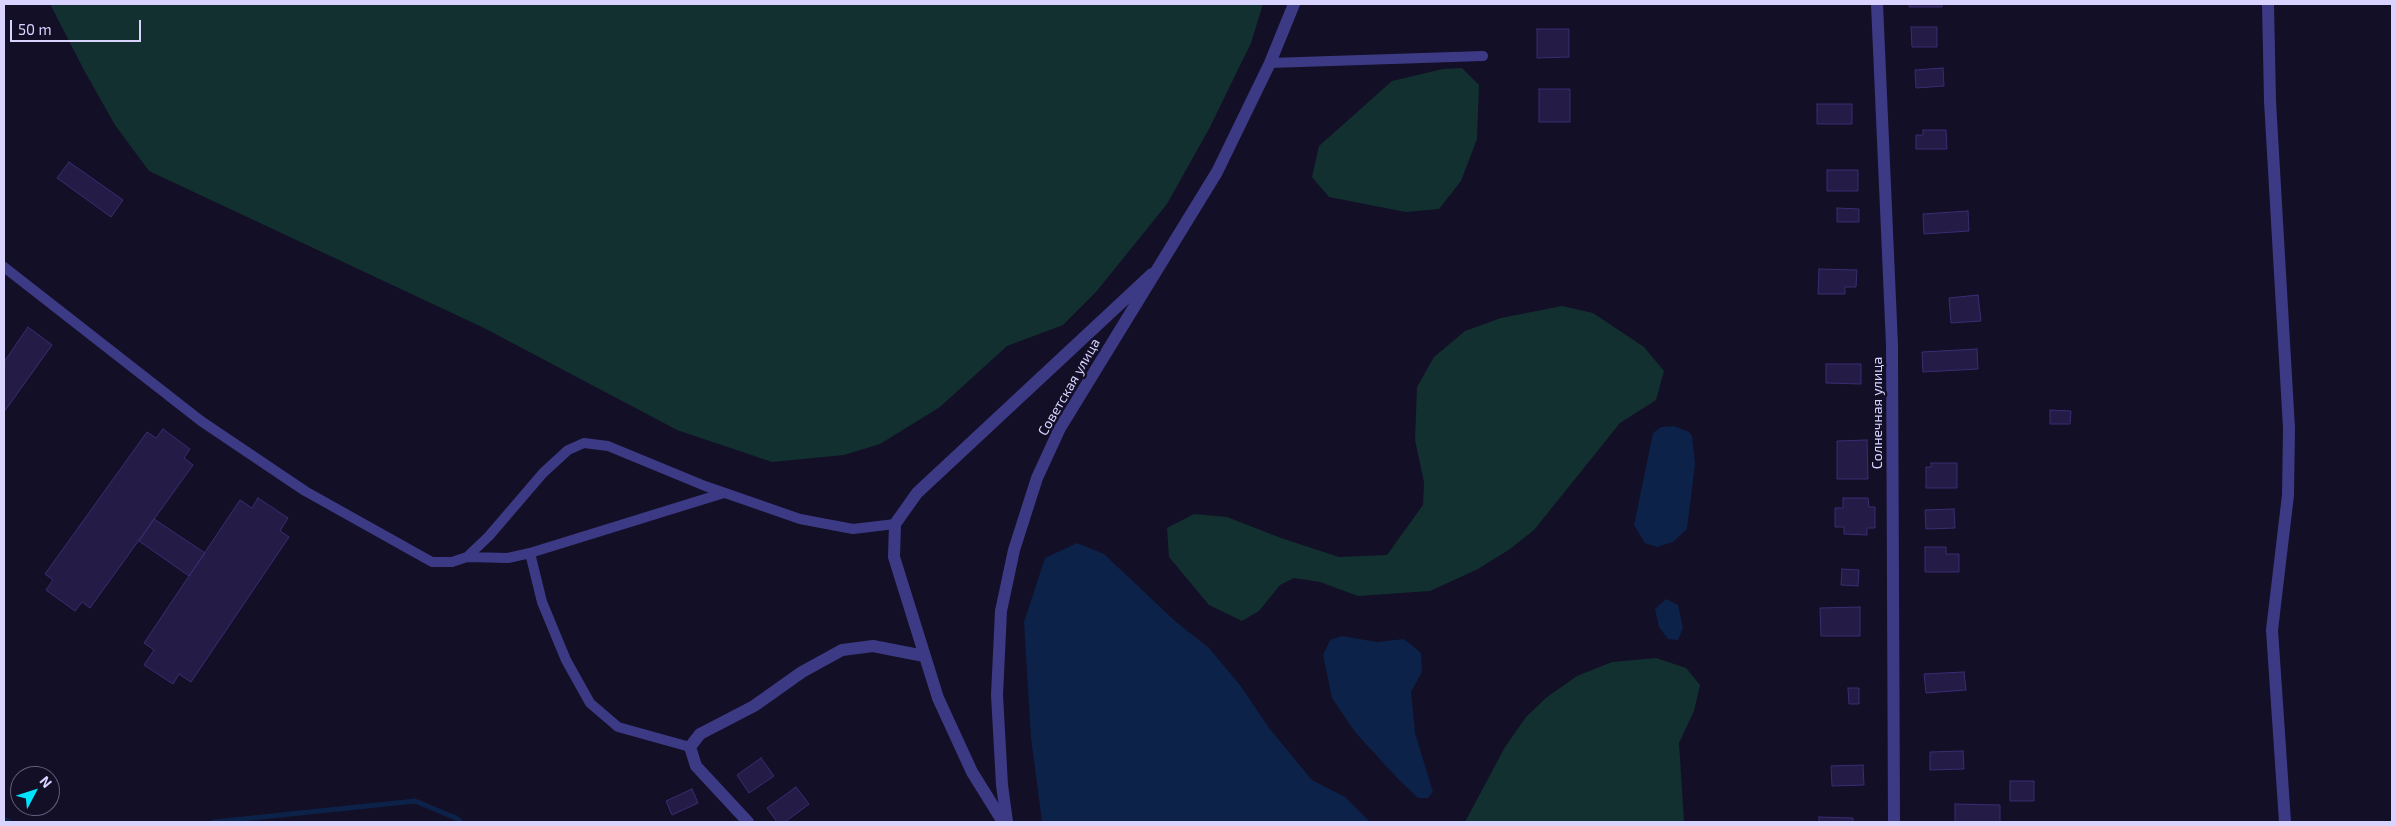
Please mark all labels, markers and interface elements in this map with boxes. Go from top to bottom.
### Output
scale bar [12,10,144,42]
text: 50 m [18,20,52,38]
street label: Советская улица [1034,335,1104,439]
street label: Солнечная улица [1869,357,1885,469]
north arrow [10,766,60,816]
text: N [36,772,56,791]

